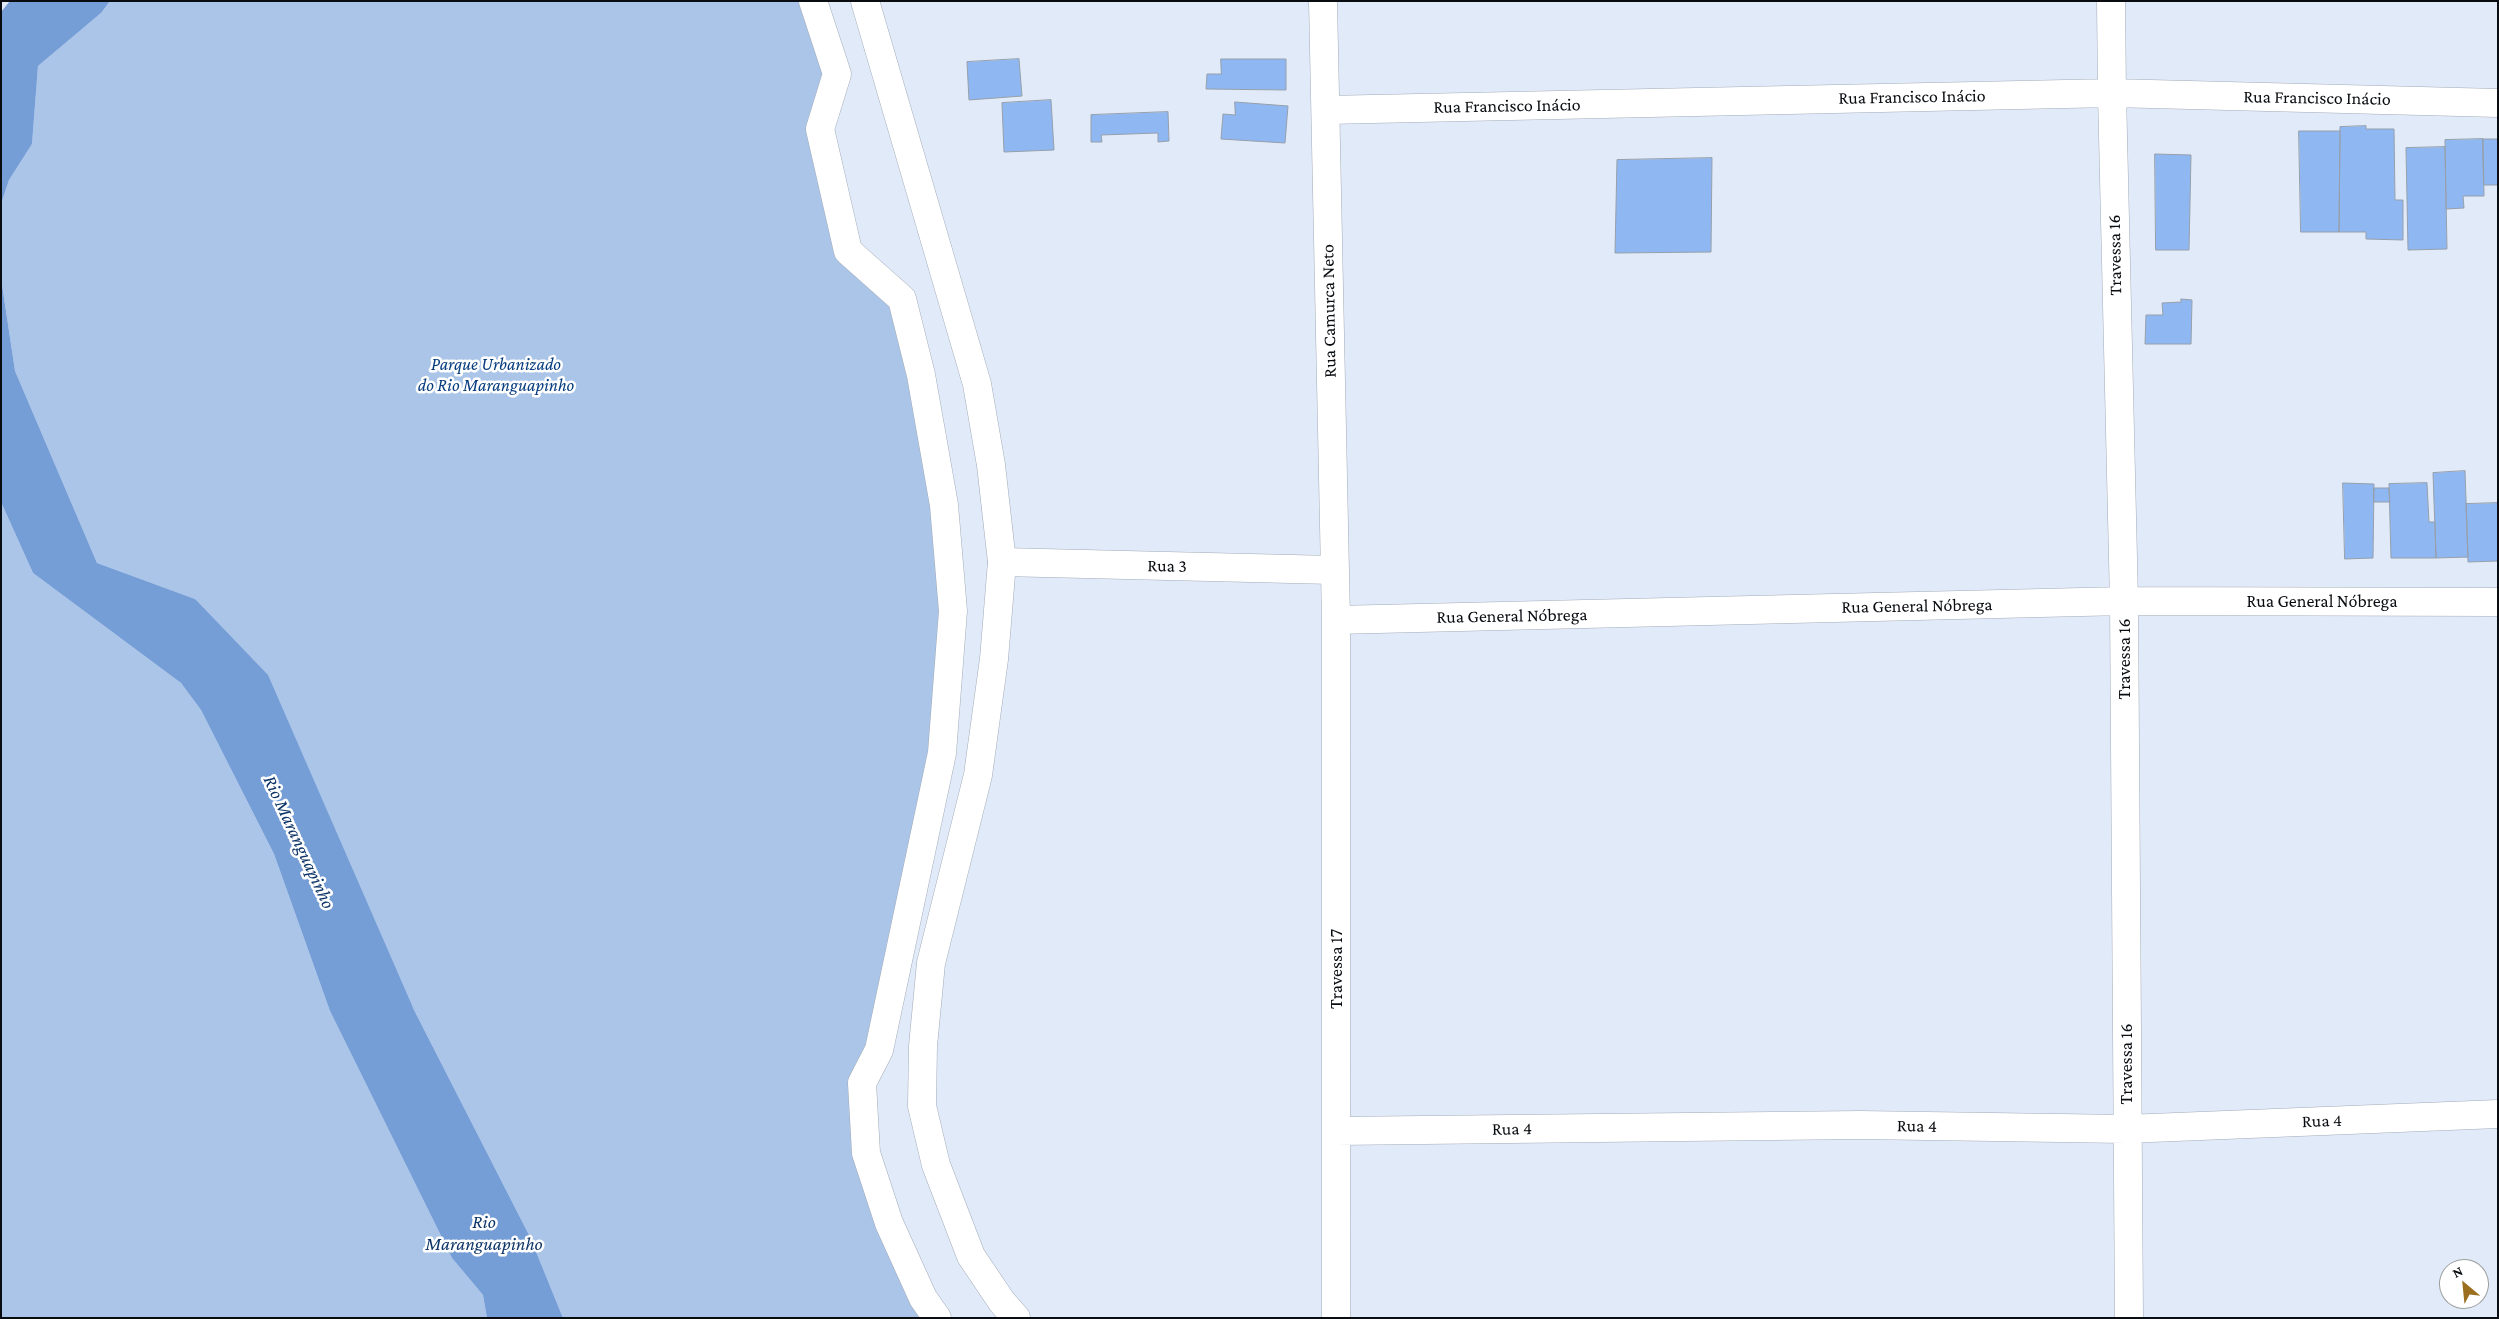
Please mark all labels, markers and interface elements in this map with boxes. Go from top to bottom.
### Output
street label: Rua Francisco Inácio [1838,85,1986,109]
street label: Rua Francisco Inácio [2243,86,2391,110]
street label: Rua Francisco Inácio [1433,94,1581,118]
street label: Travessa 16 [2103,214,2127,296]
street label: Rua Camurca Neto [1317,244,1341,378]
park label: Parque Urbanizado do Rio Maranguapinho [418,353,574,396]
street label: Rua 3 [1147,555,1187,577]
street label: Rua General Nóbrega [2246,590,2398,612]
street label: Rua General Nóbrega [1841,594,1993,618]
street label: Rua General Nóbrega [1436,604,1588,628]
street label: Travessa 16 [2113,618,2135,700]
water label: Rio Maranguapinho [258,772,340,912]
street label: Travessa 17 [1325,929,1347,1009]
street label: Travessa 16 [2115,1023,2137,1105]
street label: Rua 4 [2302,1110,2342,1132]
street label: Rua 4 [1897,1115,1937,1137]
street label: Rua 4 [1492,1118,1532,1140]
water label: Rio Maranguapinho [425,1211,543,1255]
north arrow [2439,1259,2489,1309]
text: N [2449,1262,2465,1281]

